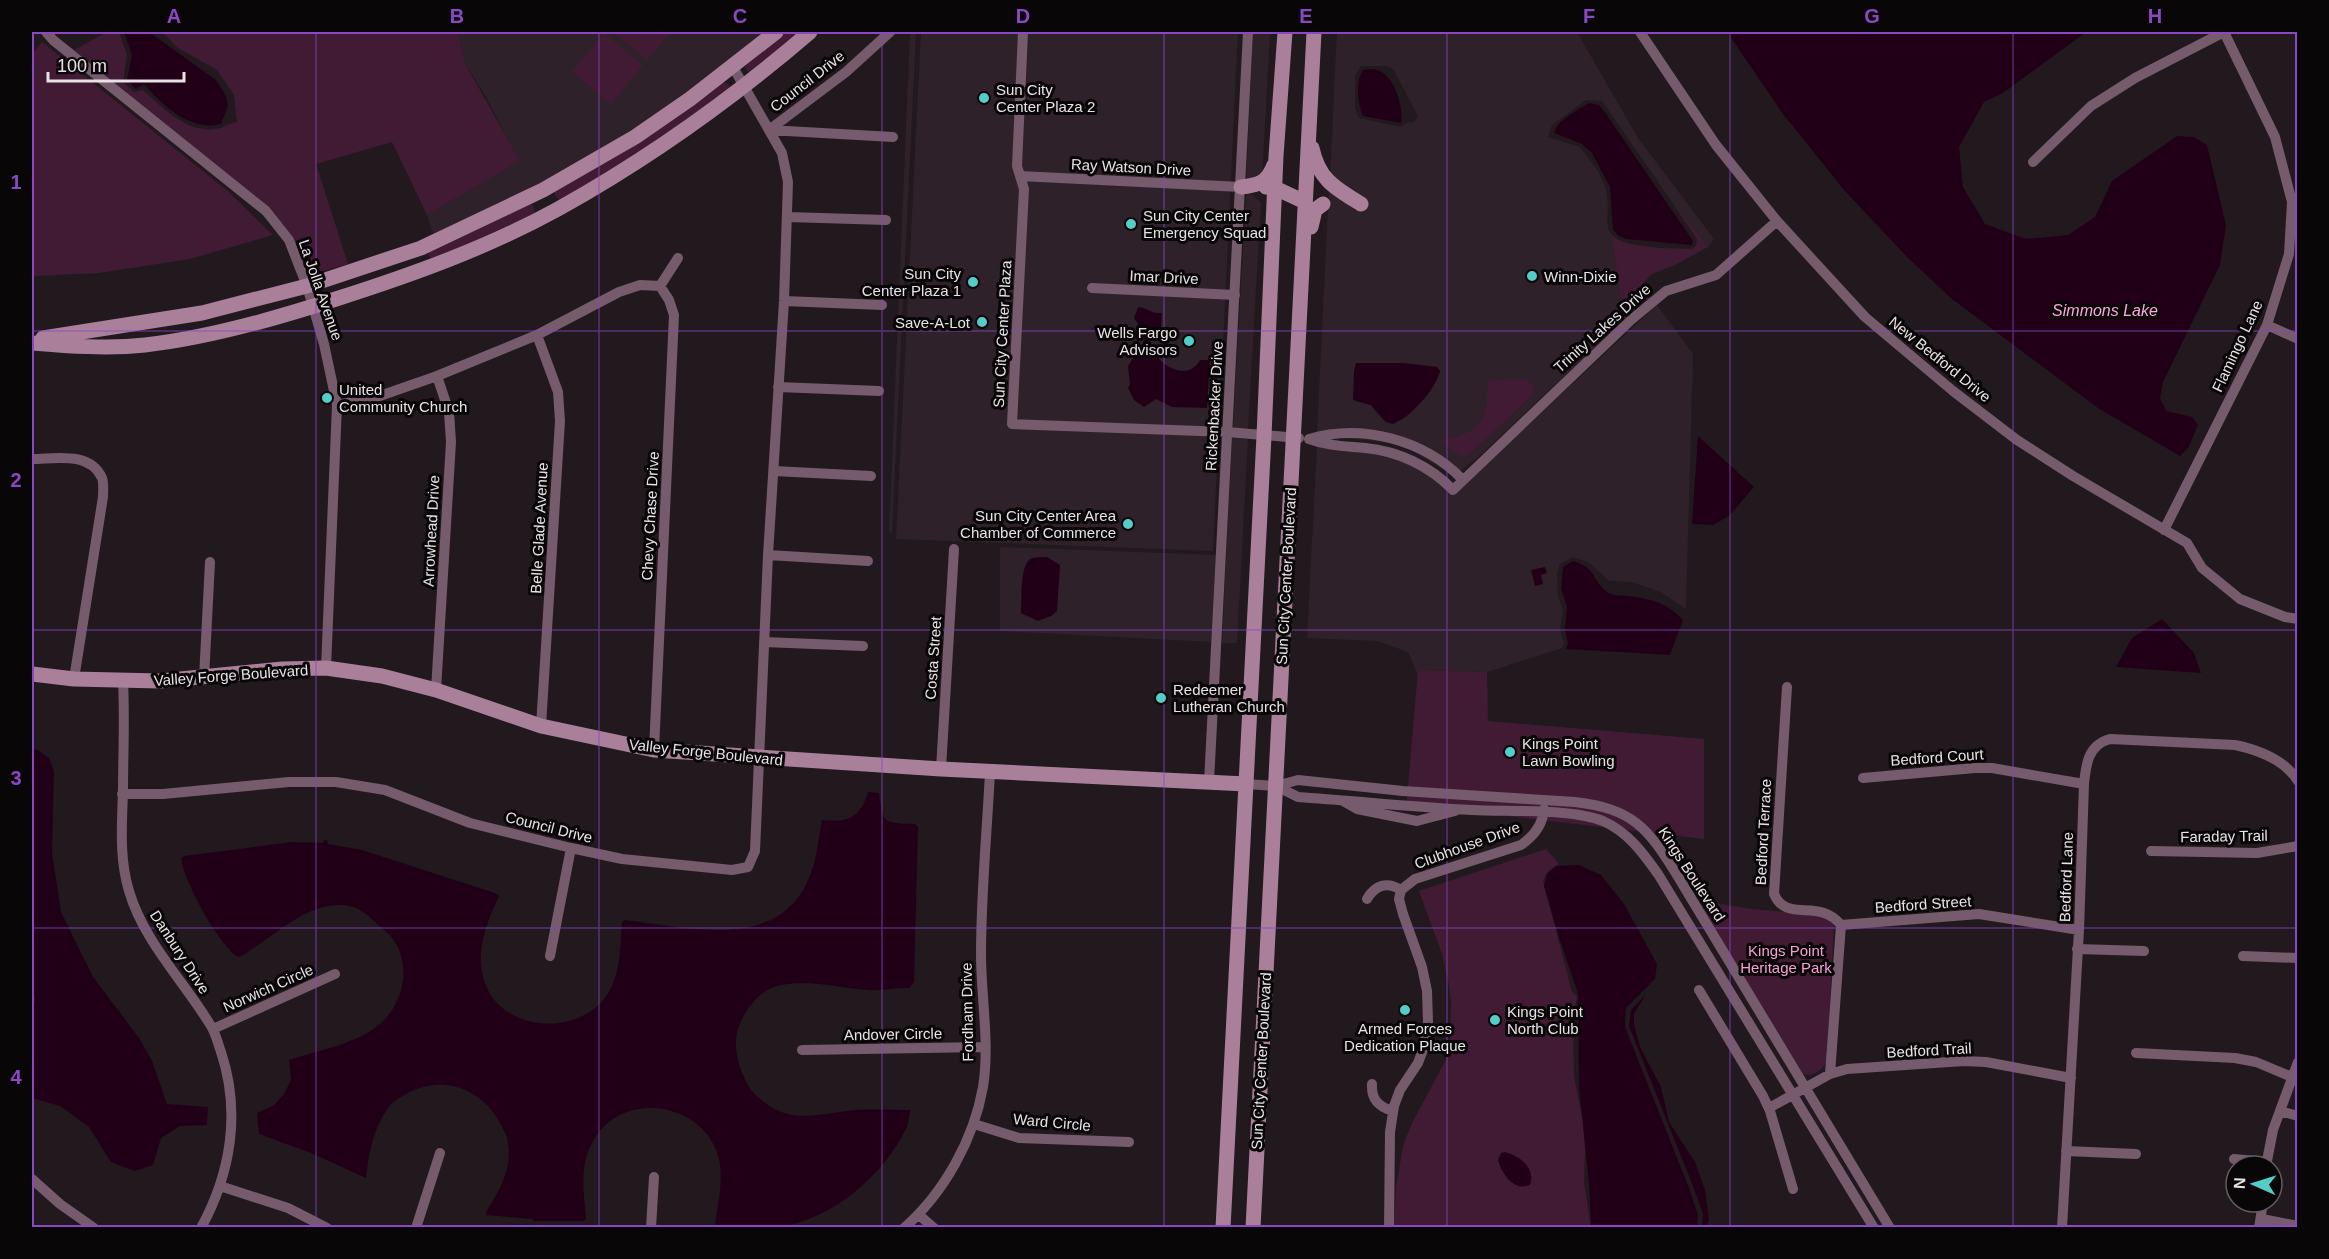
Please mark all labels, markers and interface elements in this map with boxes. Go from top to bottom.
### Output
text: A [167,5,181,27]
text: B [450,5,464,27]
text: C [733,5,747,27]
text: D [1016,5,1030,27]
text: E [1299,5,1313,27]
text: F [1583,5,1595,27]
text: G [1864,5,1880,27]
text: H [2148,5,2162,27]
scale bar [48,45,184,83]
street label: Council Drive [767,47,847,115]
text: 100 m [57,56,107,76]
place label: Sun City Center Plaza 2 [996,81,1095,115]
marker: Sun City Center Plaza 2 [977,91,991,105]
street label: Ray Watson Drive [1070,155,1192,179]
text: 1 [10,171,22,193]
place label: Sun City Center Emergency Squad [1143,207,1266,241]
marker: Sun City Center Emergency Squad [1124,217,1138,231]
street label: La Jolla Avenue [296,237,346,343]
street label: Sun City Center Plaza [990,259,1014,408]
place label: Sun City Center Plaza 1 [862,265,961,299]
street label: Imar Drive [1129,267,1199,287]
place label: Winn-Dixie [1544,268,1617,285]
marker: Winn-Dixie [1525,269,1539,283]
marker: Sun City Center Plaza 1 [966,275,980,289]
street label: Trinity Lakes Drive [1550,280,1654,376]
street label: Flamingo Lane [2208,297,2266,395]
water label: Simmons Lake [2052,302,2158,319]
street label: New Bedford Drive [1886,313,1994,405]
place label: Save-A-Lot [895,314,971,331]
marker: Save-A-Lot [975,315,989,329]
place label: Wells Fargo Advisors [1097,324,1177,358]
marker: Wells Fargo Advisors [1182,334,1196,348]
street label: Rickenbacker Drive [1202,341,1226,471]
place label: United Community Church [339,381,467,415]
marker: United Community Church [320,391,334,405]
street label: Chevy Chase Drive [638,451,662,581]
street label: Belle Glade Avenue [527,462,551,594]
text: 2 [10,469,22,491]
street label: Arrowhead Drive [420,475,442,587]
street label: Sun City Center Boulevard [1273,487,1299,665]
place label: Sun City Center Area Chamber of Commerce [960,507,1117,541]
marker: Sun City Center Area Chamber of Commerce [1121,517,1135,531]
street label: Costa Street [922,615,944,700]
street label: Valley Forge Boulevard [153,661,309,689]
place label: Redeemer Lutheran Church [1173,681,1285,715]
marker: Redeemer Lutheran Church [1154,691,1168,705]
street label: Valley Forge Boulevard [628,735,784,769]
place label: Kings Point Lawn Bowling [1522,735,1615,769]
marker: Kings Point Lawn Bowling [1503,745,1517,759]
street label: Bedford Court [1890,745,1985,769]
text: 3 [10,767,22,789]
street label: Bedford Terrace [1752,778,1774,886]
street label: Council Drive [504,808,594,846]
street label: Clubhouse Drive [1412,818,1522,872]
street label: Kings Boulevard [1655,824,1729,924]
street label: Faraday Trail [2180,827,2268,845]
street label: Bedford Lane [2056,832,2076,922]
street label: Bedford Street [1874,892,1973,916]
street label: Danbury Drive [147,907,213,997]
park label: Kings Point Heritage Park [1740,942,1832,976]
street label: Norwich Circle [220,961,316,1015]
street label: Fordham Drive [958,962,976,1062]
street label: Sun City Center Boulevard [1248,972,1274,1150]
marker: Armed Forces Dedication Plaque [1398,1003,1412,1017]
place label: Kings Point North Club [1507,1003,1584,1037]
marker: Kings Point North Club [1488,1013,1502,1027]
place label: Armed Forces Dedication Plaque [1344,1020,1466,1054]
street label: Andover Circle [844,1025,942,1043]
street label: Bedford Trail [1886,1039,1972,1061]
text: 4 [10,1066,22,1088]
street label: Ward Circle [1013,1110,1091,1134]
north arrow [2224,1154,2284,1214]
text: N [2231,1177,2248,1189]

